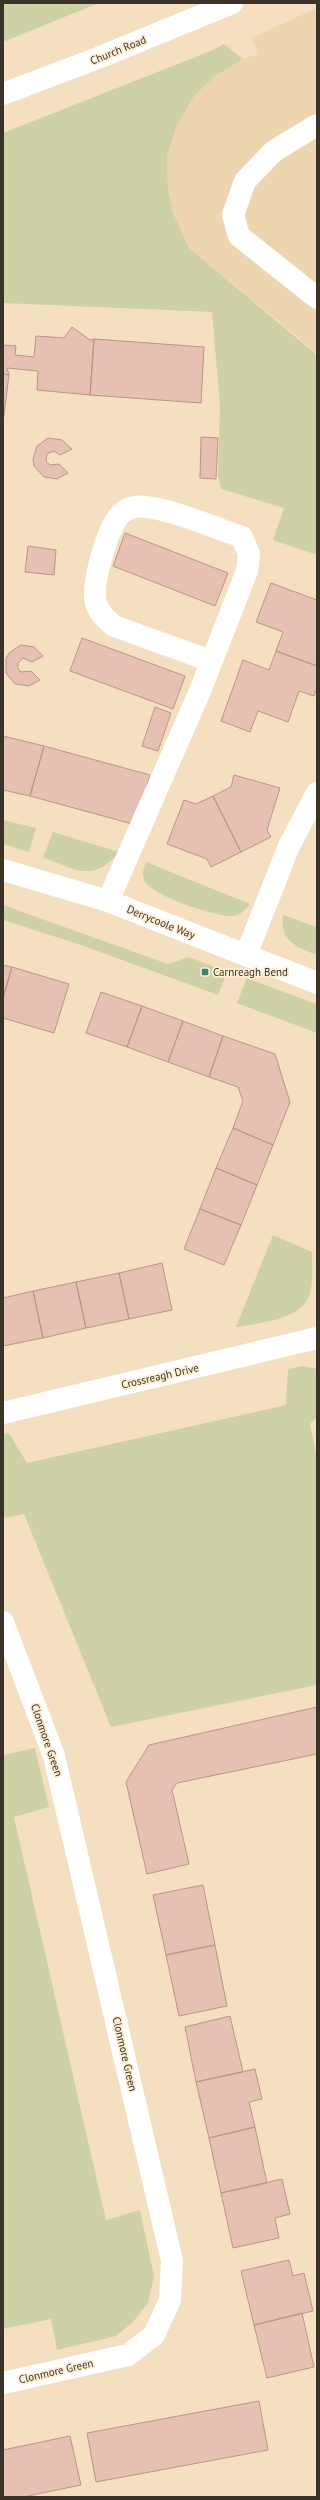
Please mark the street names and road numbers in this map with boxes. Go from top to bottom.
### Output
street label: Church Road [88,32,148,68]
street label: Derrycoole Way [125,902,198,942]
street label: Crossreagh Drive [120,1360,201,1392]
street label: Clonmore Green [28,1702,66,1778]
street label: Clonmore Green [110,2015,140,2093]
street label: Clonmore Green [17,2356,95,2386]

